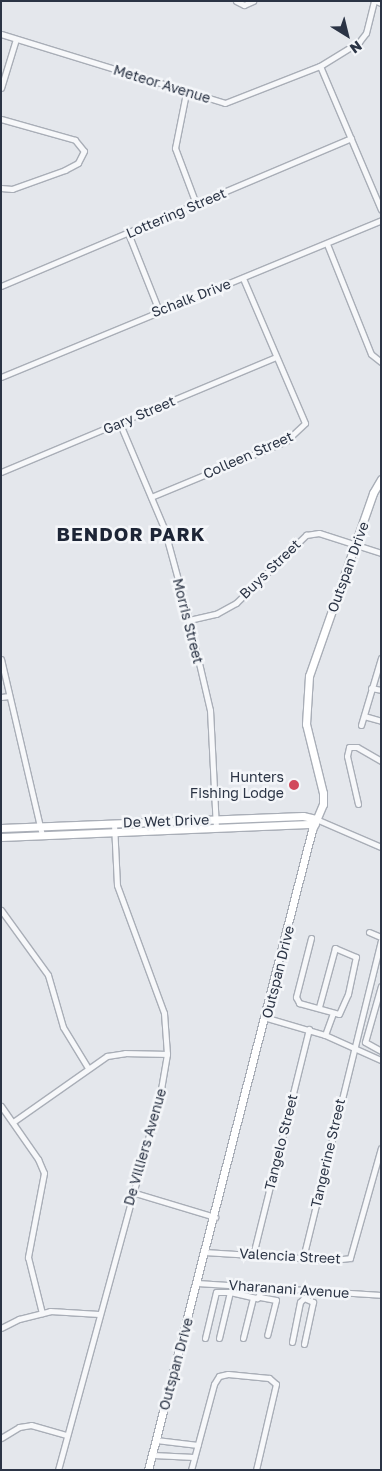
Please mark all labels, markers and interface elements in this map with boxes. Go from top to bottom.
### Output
north arrow [322,10,372,60]
text: N [347,38,365,58]
street label: Meteor Avenue [111,61,213,107]
street label: Lottering Street [124,184,228,242]
street label: Schalk Drive [149,275,233,321]
street label: Gary Street [101,392,177,438]
street label: Colleen Street [200,428,296,482]
street label: Outspan Drive [324,519,372,615]
district label: BENDOR PARK [55,523,207,545]
street label: Buys Street [236,536,304,602]
street label: Morris Street [169,577,207,665]
place label: Hunters Fishing Lodge [190,769,284,802]
marker: Hunters Fishing Lodge [288,779,300,791]
street label: De Wet Drive [123,811,209,831]
street label: Outspan Drive [258,924,298,1020]
street label: De Villiers Avenue [120,1086,170,1208]
street label: Tangelo Street [261,1092,301,1192]
street label: Tangerine Street [307,1097,349,1209]
street label: Valencia Street [239,1245,341,1267]
street label: Vharanani Avenue [228,1276,350,1302]
street label: Outspan Drive [156,1316,196,1412]

